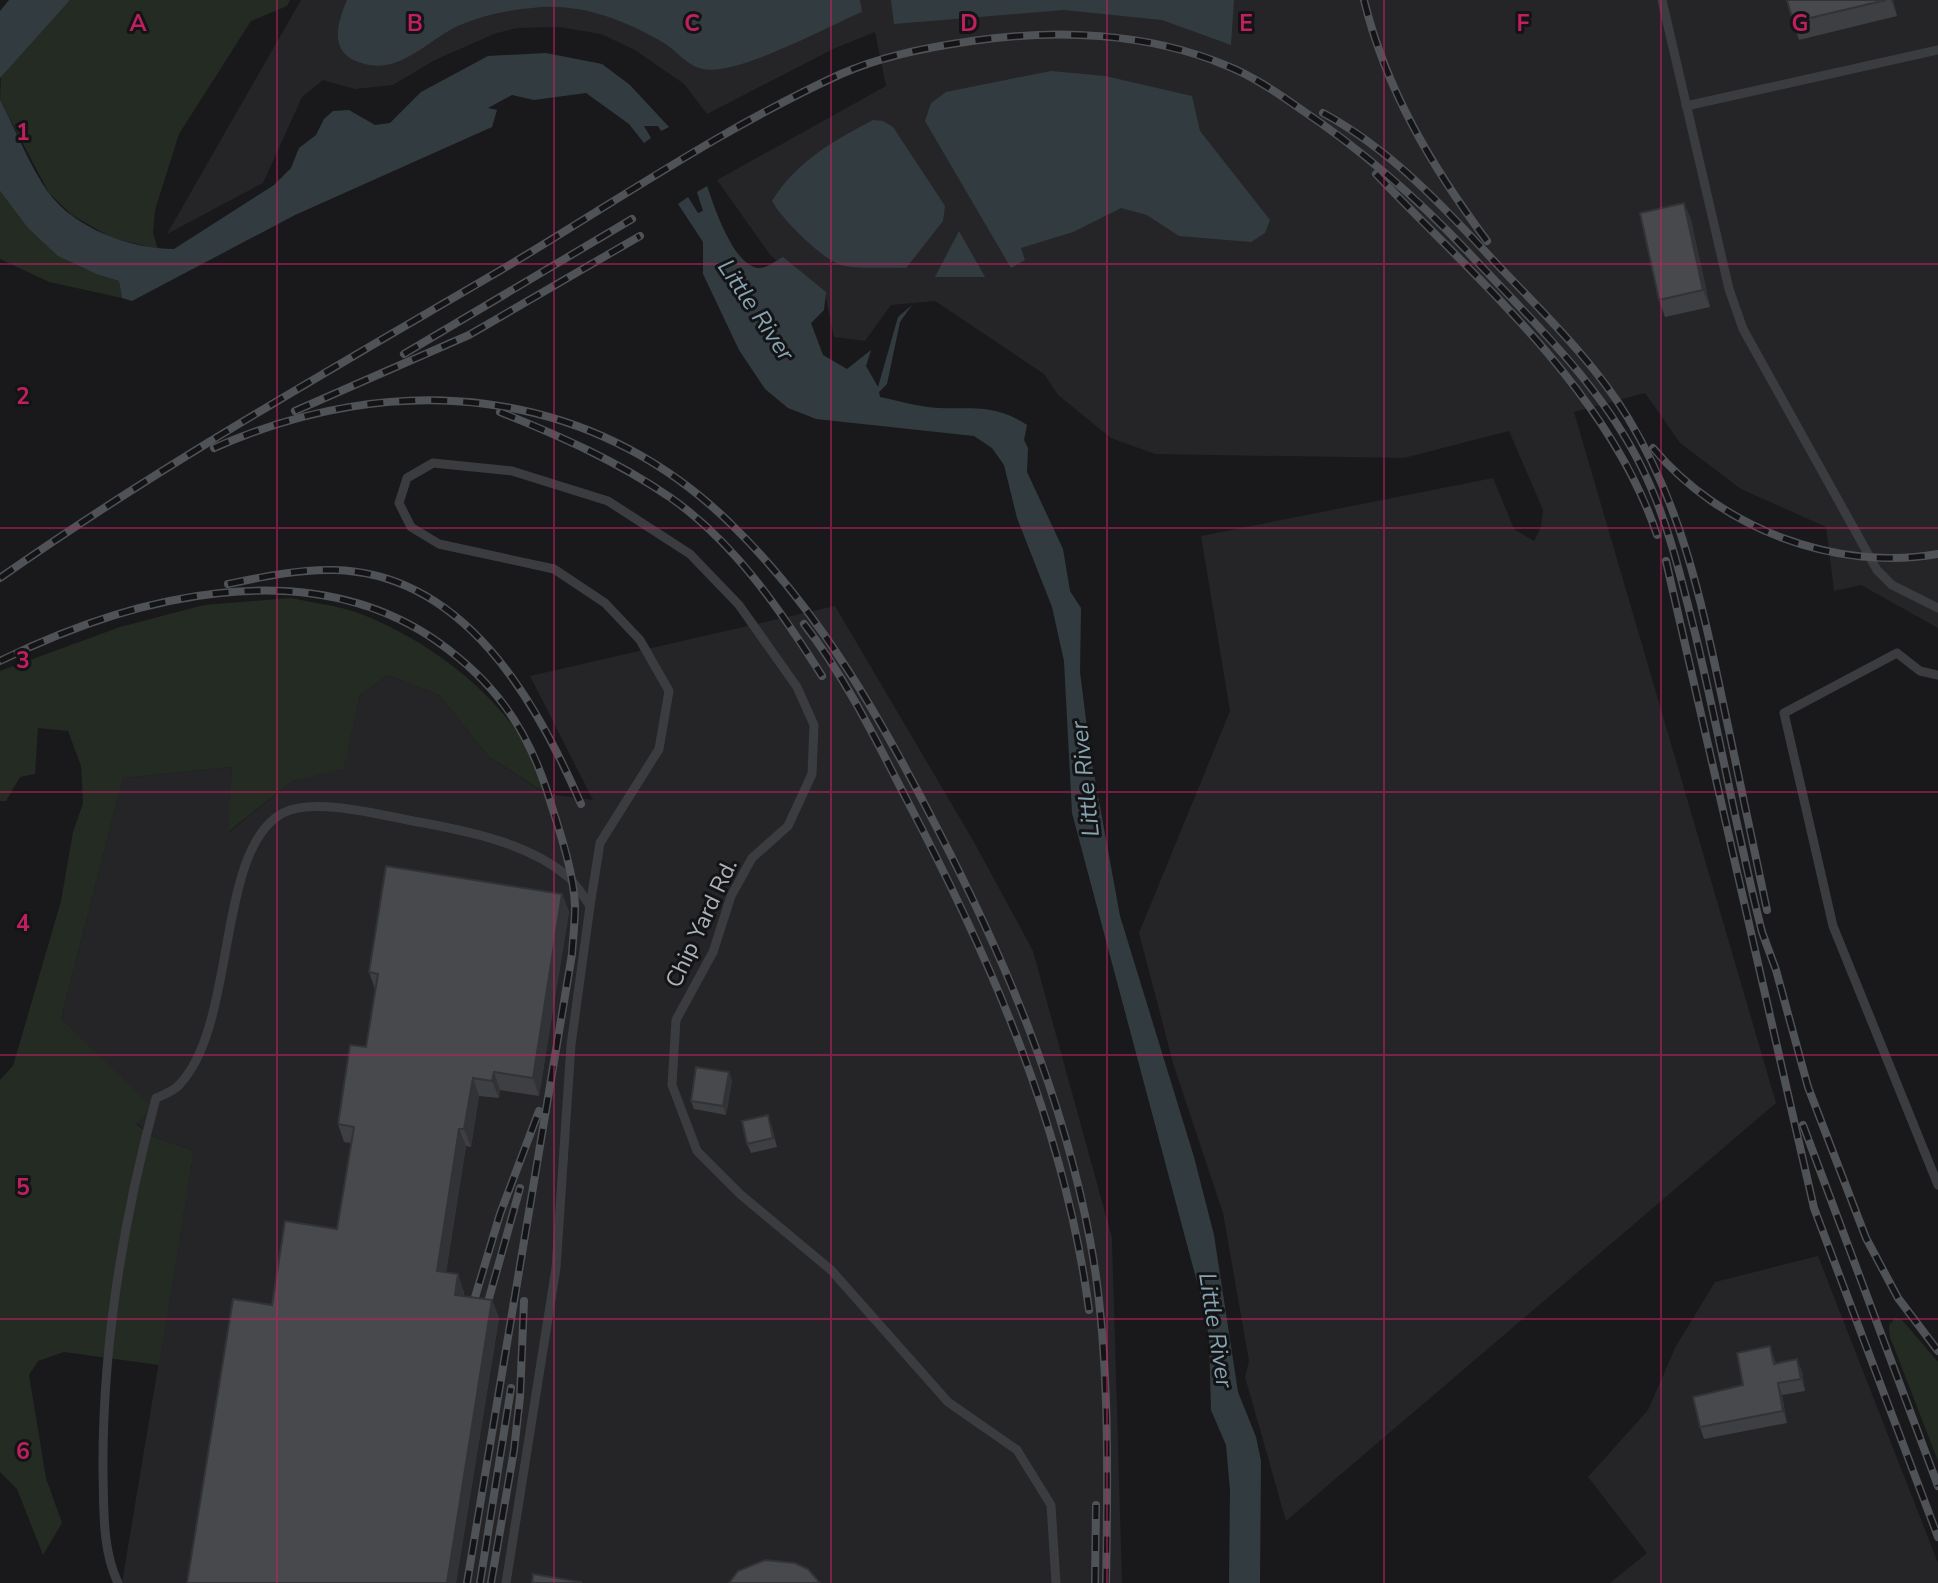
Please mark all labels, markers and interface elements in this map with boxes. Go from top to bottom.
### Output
text: A [129,8,147,39]
text: B [407,8,423,39]
text: C [684,8,700,39]
text: D [960,8,978,39]
text: E [1239,8,1253,39]
text: F [1517,8,1530,39]
text: G [1792,8,1808,39]
text: 1 [16,117,30,148]
water label: Little River [710,253,803,368]
text: 2 [16,381,30,412]
text: 3 [16,645,30,676]
water label: Little River [1063,718,1107,838]
street label: Chip Yard Rd. [658,854,745,993]
text: 4 [16,908,30,939]
text: 5 [16,1172,30,1203]
water label: Little River [1191,1270,1241,1391]
text: 6 [16,1436,30,1467]

